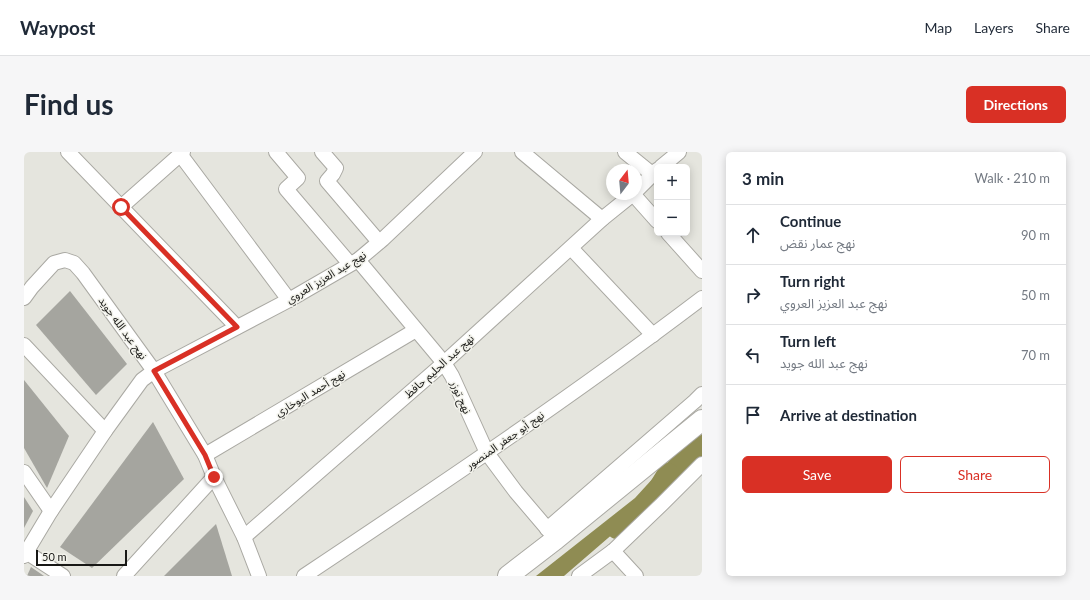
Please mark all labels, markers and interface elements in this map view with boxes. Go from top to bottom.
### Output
text: Waypost [20,16,95,39]
text: Map [924,19,952,36]
text: Layers [974,19,1014,36]
text: Share [1036,19,1070,36]
button: Directions [966,86,1066,123]
text: Find us [24,87,114,121]
north arrow [606,164,642,200]
map controls [654,164,690,236]
button: + [654,164,690,200]
text: 3 min [742,168,784,189]
text: Walk · 210 m [974,170,1050,186]
route start [112,198,130,216]
button: − [654,200,690,236]
text: Continue [780,212,841,230]
icon: ahead [742,224,764,246]
text: 90 m [1021,227,1050,243]
text: نهج عمار نقض [780,235,855,251]
street label: نهج عبد العزيز العروي [283,248,370,309]
text: Turn right [780,272,845,290]
icon: right [742,284,764,306]
text: 50 m [1021,287,1050,303]
street label: نهج عبد الله جويد [95,294,150,363]
text: نهج عبد العزيز العروي [780,295,888,311]
street label: نهج عبد الحليم حافظ [401,331,478,402]
text: Turn left [780,332,836,350]
icon: left [742,344,764,366]
text: 70 m [1021,347,1050,363]
text: نهج عبد الله جويد [780,355,868,371]
street label: نهج أحمد البوخاري [272,367,349,422]
street label: نهج توزر [446,377,475,416]
icon: arrive [742,404,764,426]
text: Arrive at destination [780,406,917,424]
street label: نهج أبو جعفر المنصور [462,408,547,474]
button: Save [742,456,892,493]
button: Share [900,456,1050,493]
route end [205,468,223,486]
scale bar [36,548,127,567]
text: 50 m [42,550,67,563]

